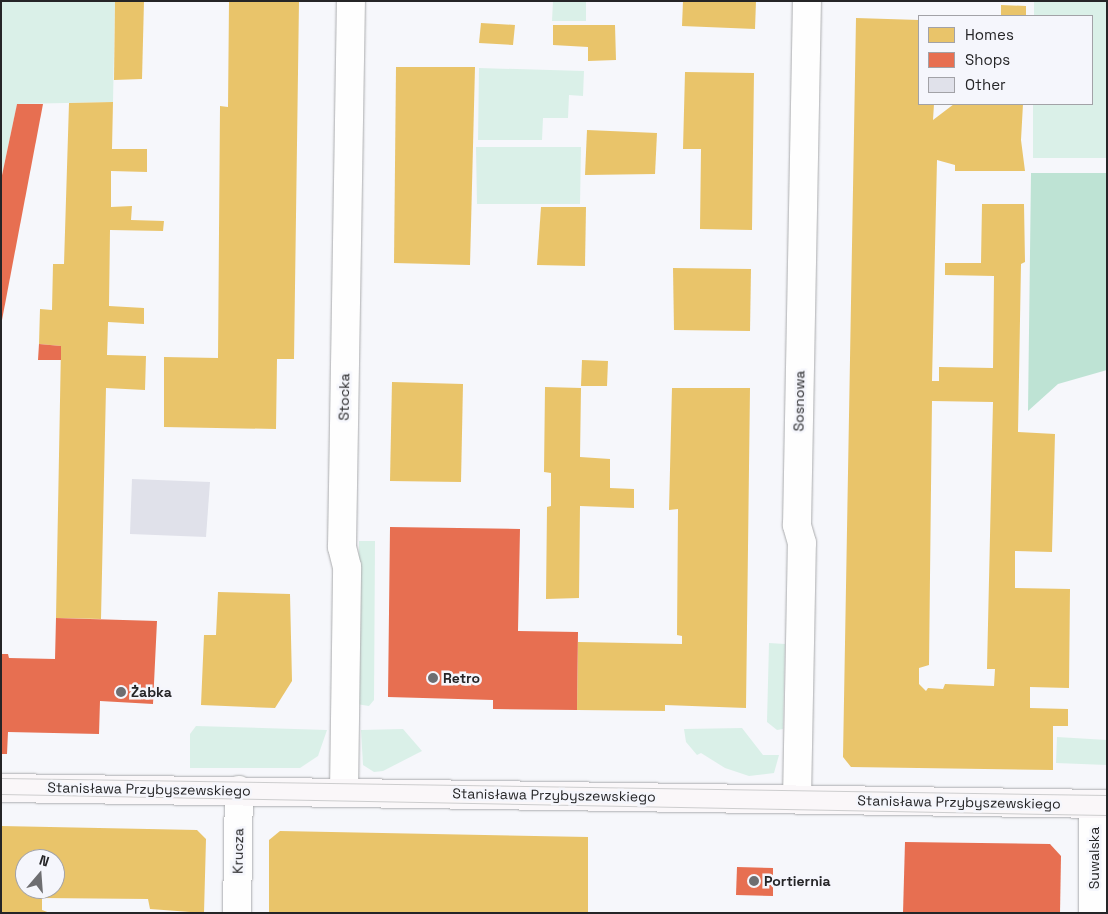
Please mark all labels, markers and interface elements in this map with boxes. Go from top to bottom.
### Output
legend [918,15,1093,105]
text: Homes [965,25,1014,44]
text: Shops [965,50,1010,69]
text: Other [965,75,1006,94]
street label: Sosnowa [790,370,808,432]
street label: Stocka [335,373,353,421]
place label: Retro [443,670,480,686]
marker: Retro [427,672,439,684]
place label: Żabka [131,684,172,700]
marker: Żabka [115,686,127,698]
street label: Stanisława Przybyszewskiego [47,779,251,799]
street label: Stanisława Przybyszewskiego [452,785,656,805]
street label: Stanisława Przybyszewskiego [857,792,1061,812]
street label: Suwalska [1086,827,1102,889]
street label: Krucza [229,828,247,874]
north arrow [15,849,65,899]
text: N [37,851,52,871]
place label: Portiernia [764,873,831,889]
marker: Portiernia [748,875,760,887]

